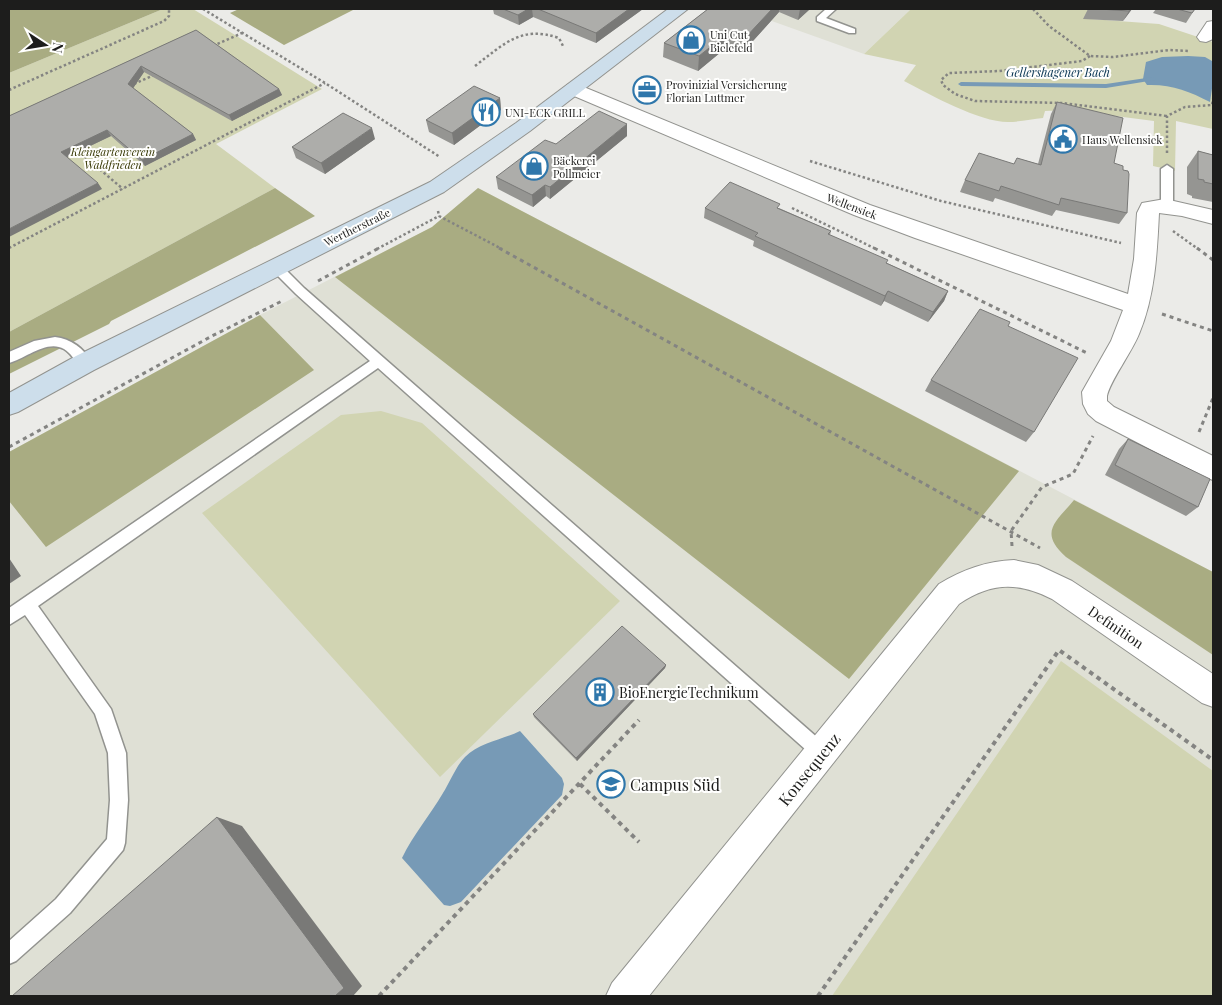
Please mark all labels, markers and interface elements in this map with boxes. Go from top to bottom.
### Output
north arrow [20,20,70,70]
shop icon: Uni Cut Bielefeld [676,25,706,55]
place label: Uni Cut Bielefeld [710,27,753,55]
text: N [48,41,69,55]
water label: Gellershagener Bach [1006,64,1110,80]
office icon: Provinizial Versicherung Florian Luttmer [632,75,662,105]
place label: Provinizial Versicherung Florian Luttmer [666,77,787,105]
restaurant icon: UNI-ECK GRILL [471,97,501,127]
place label: UNI-ECK GRILL [505,105,586,120]
public building icon: Haus Wellensiek [1048,124,1078,154]
place label: Haus Wellensiek [1082,132,1162,147]
park label: Kleingartenverein Waldfrieden [70,144,155,172]
shop icon: Bäckerei Pollmeier [519,151,549,181]
place label: Bäckerei Pollmeier [553,153,601,181]
street label: Wellensiek [824,189,879,222]
street label: Wertherstraße [321,204,393,250]
street label: Definition [1084,601,1148,653]
building icon: BioEnergieTechnikum [585,677,615,707]
place label: BioEnergieTechnikum [619,683,759,702]
street label: Konsequenz [773,728,845,810]
school or university icon: Campus Süd [596,769,626,799]
place label: Campus Süd [630,774,720,795]

